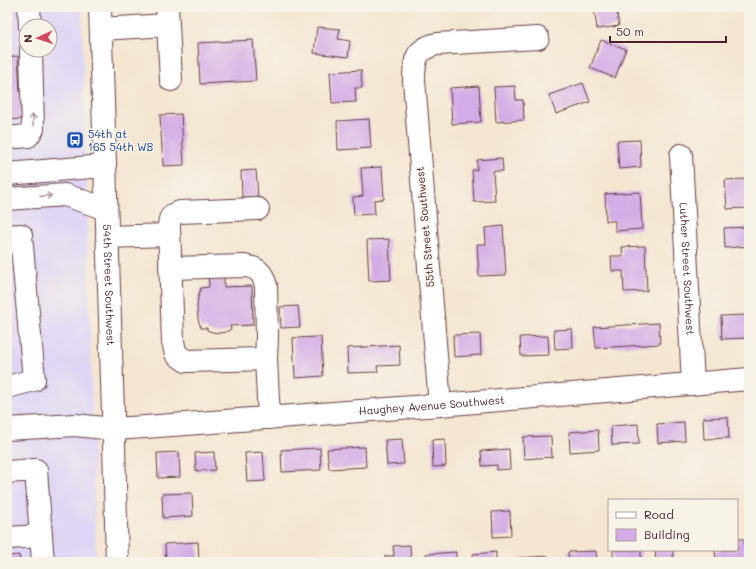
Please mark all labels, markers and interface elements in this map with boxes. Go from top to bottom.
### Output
north arrow [18,18,58,58]
scale bar [610,18,726,44]
text: 50 m [616,23,644,39]
text: N [20,34,35,43]
one-way arrow [29,114,37,127]
place label: 54th at 165 54th WB [88,126,154,154]
bus stop icon: 54th at 165 54th WB [65,130,85,150]
street label: 55th Street Southwest [412,166,437,288]
one-way arrow [39,192,52,199]
street label: Luther Street Southwest [677,202,698,336]
street label: 54th Street Southwest [100,224,119,346]
street label: Haughey Avenue Southwest [358,392,506,418]
legend [608,499,738,551]
text: Road [644,506,674,522]
text: Building [644,526,690,542]

